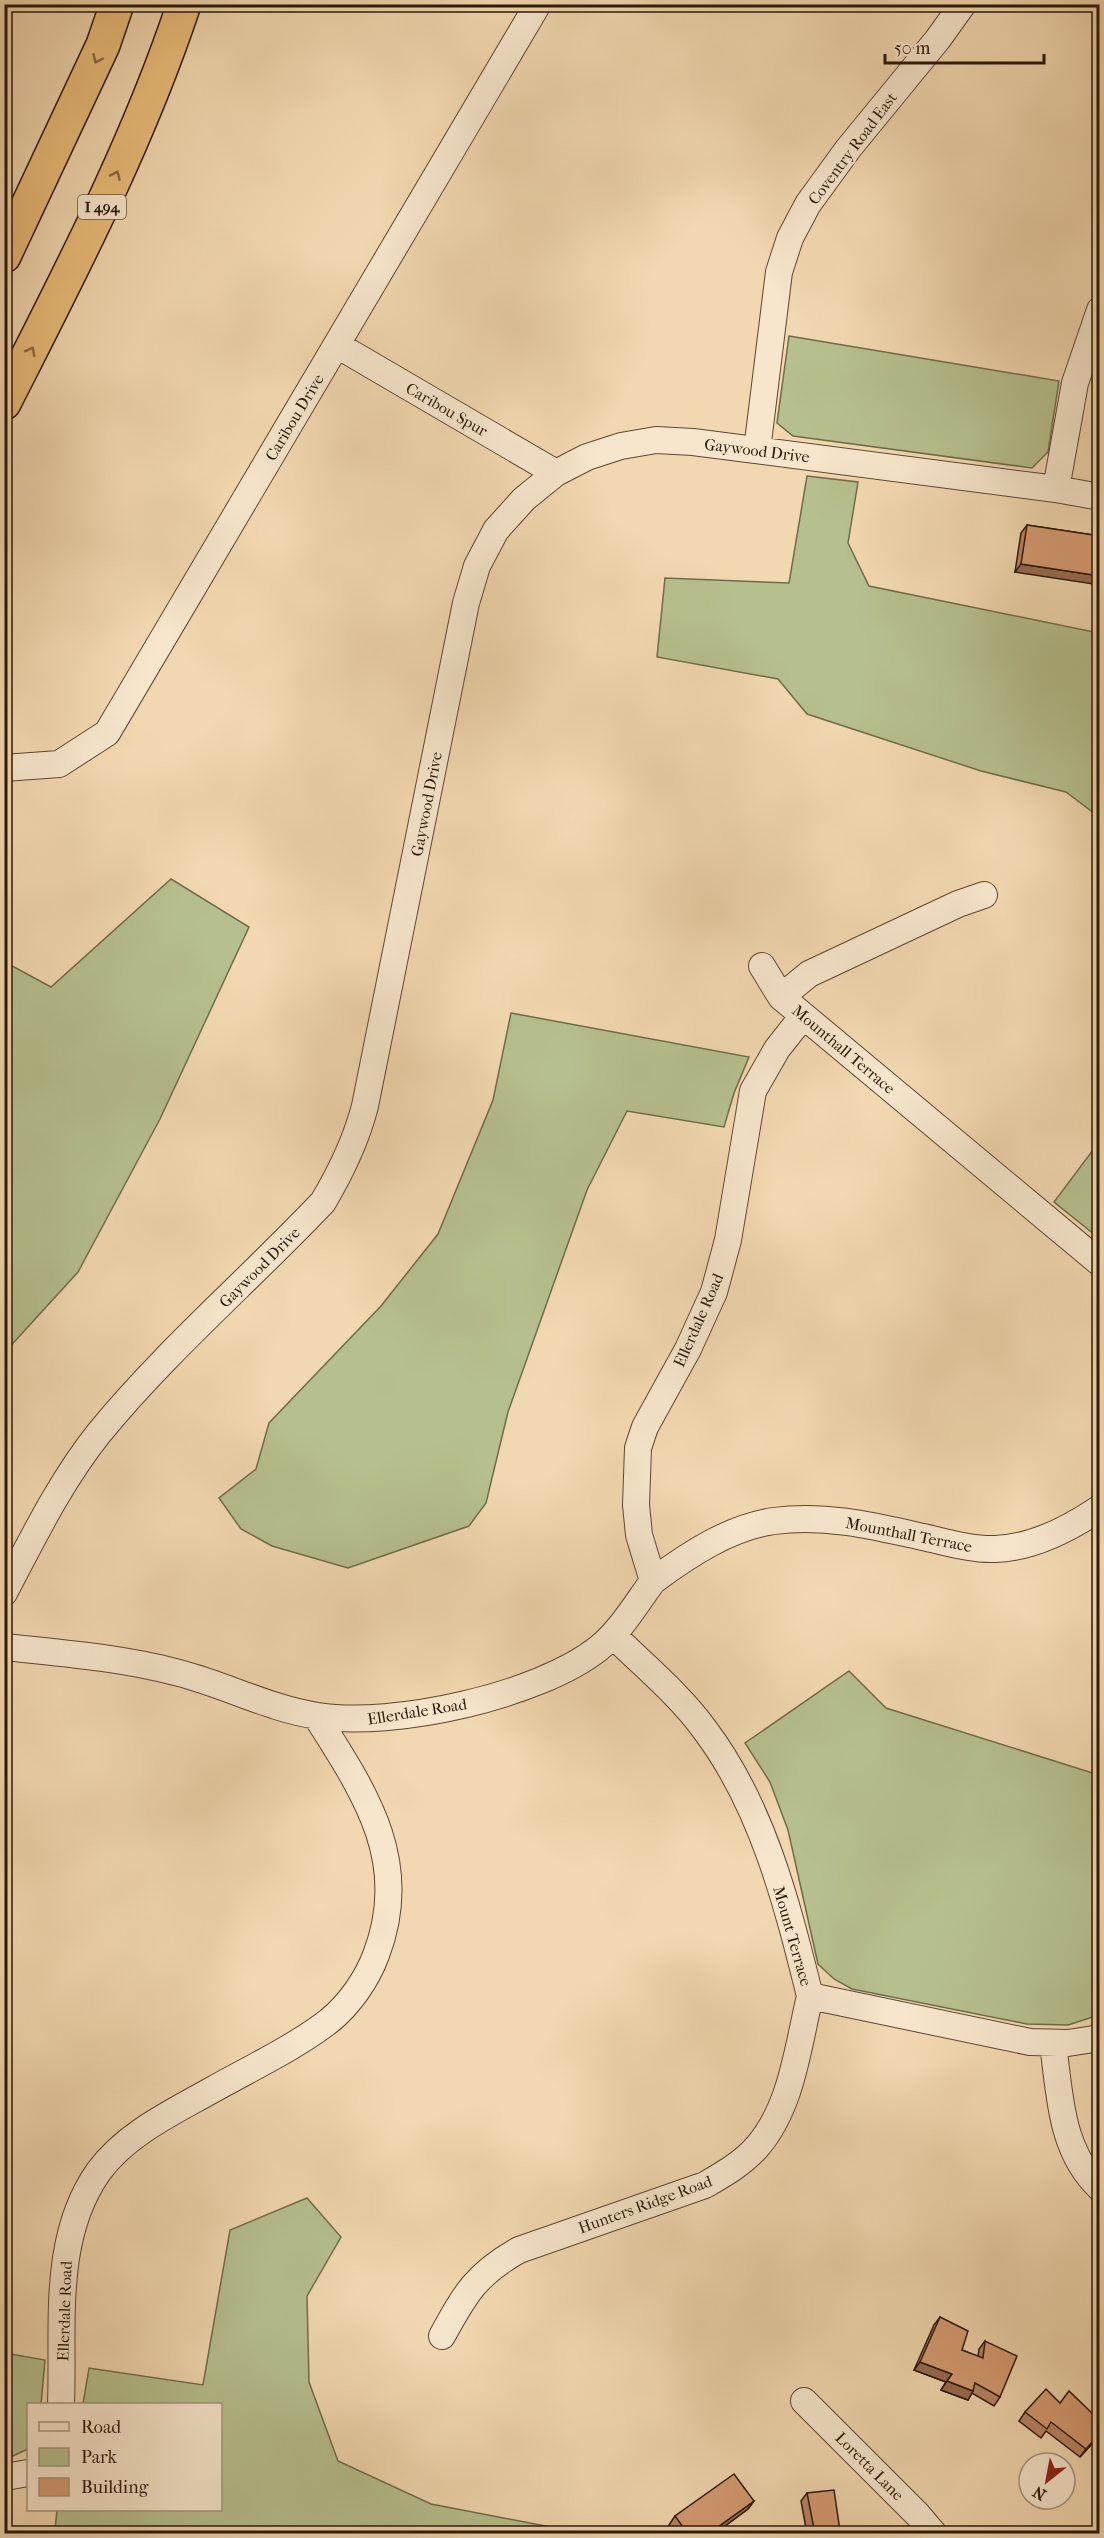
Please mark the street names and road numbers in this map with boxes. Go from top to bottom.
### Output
street label: Coventry Road East [804,88,901,208]
road number: I 494 [78,195,126,219]
street label: Caribou Drive [261,371,328,464]
street label: Caribou Spur [403,378,491,441]
street label: Gaywood Drive [703,435,811,466]
street label: Gaywood Drive [407,750,446,858]
street label: Mounthall Terrace [788,1001,899,1098]
street label: Gaywood Drive [215,1223,304,1312]
street label: Ellerdale Road [669,1270,728,1370]
street label: Mounthall Terrace [844,1513,974,1556]
street label: Ellerdale Road [366,1694,468,1729]
street label: Mount Terrace [769,1884,816,1988]
street label: Hunters Ridge Road [576,2171,715,2237]
street label: Ellerdale Road [53,2260,76,2362]
street label: Loretta Lane [832,2428,908,2505]

